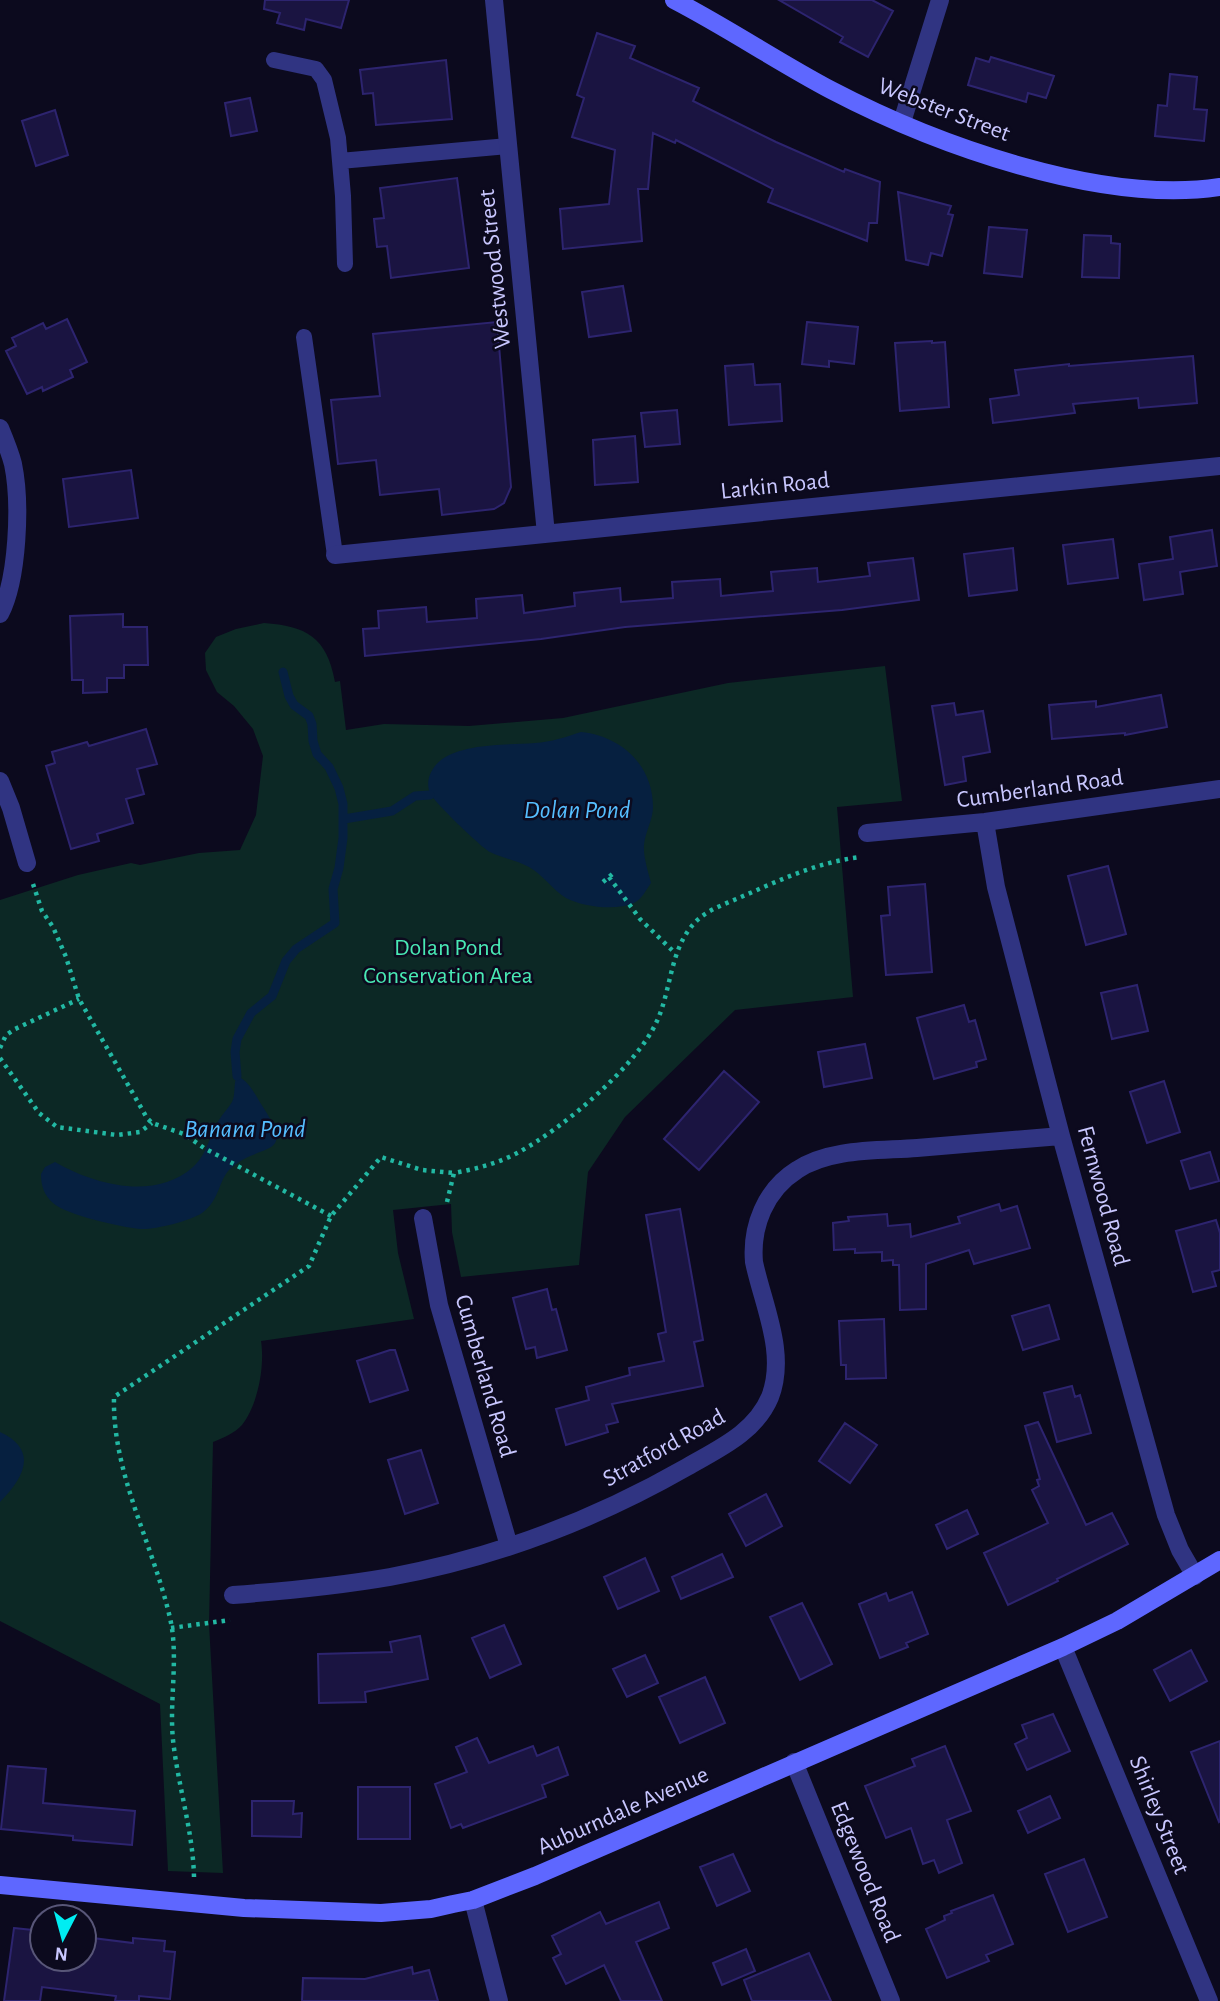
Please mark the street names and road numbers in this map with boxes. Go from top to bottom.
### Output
street label: Webster Street [875,74,1014,146]
street label: Westwood Street [475,188,515,350]
street label: Larkin Road [719,468,831,504]
street label: Cumberland Road [955,765,1125,813]
street label: Fernwood Road [1073,1123,1133,1269]
street label: Cumberland Road [450,1292,520,1460]
street label: Stratford Road [599,1405,729,1491]
street label: Shirley Street [1124,1753,1194,1878]
street label: Auburndale Avenue [534,1763,712,1859]
street label: Edgewood Road [826,1798,904,1946]

